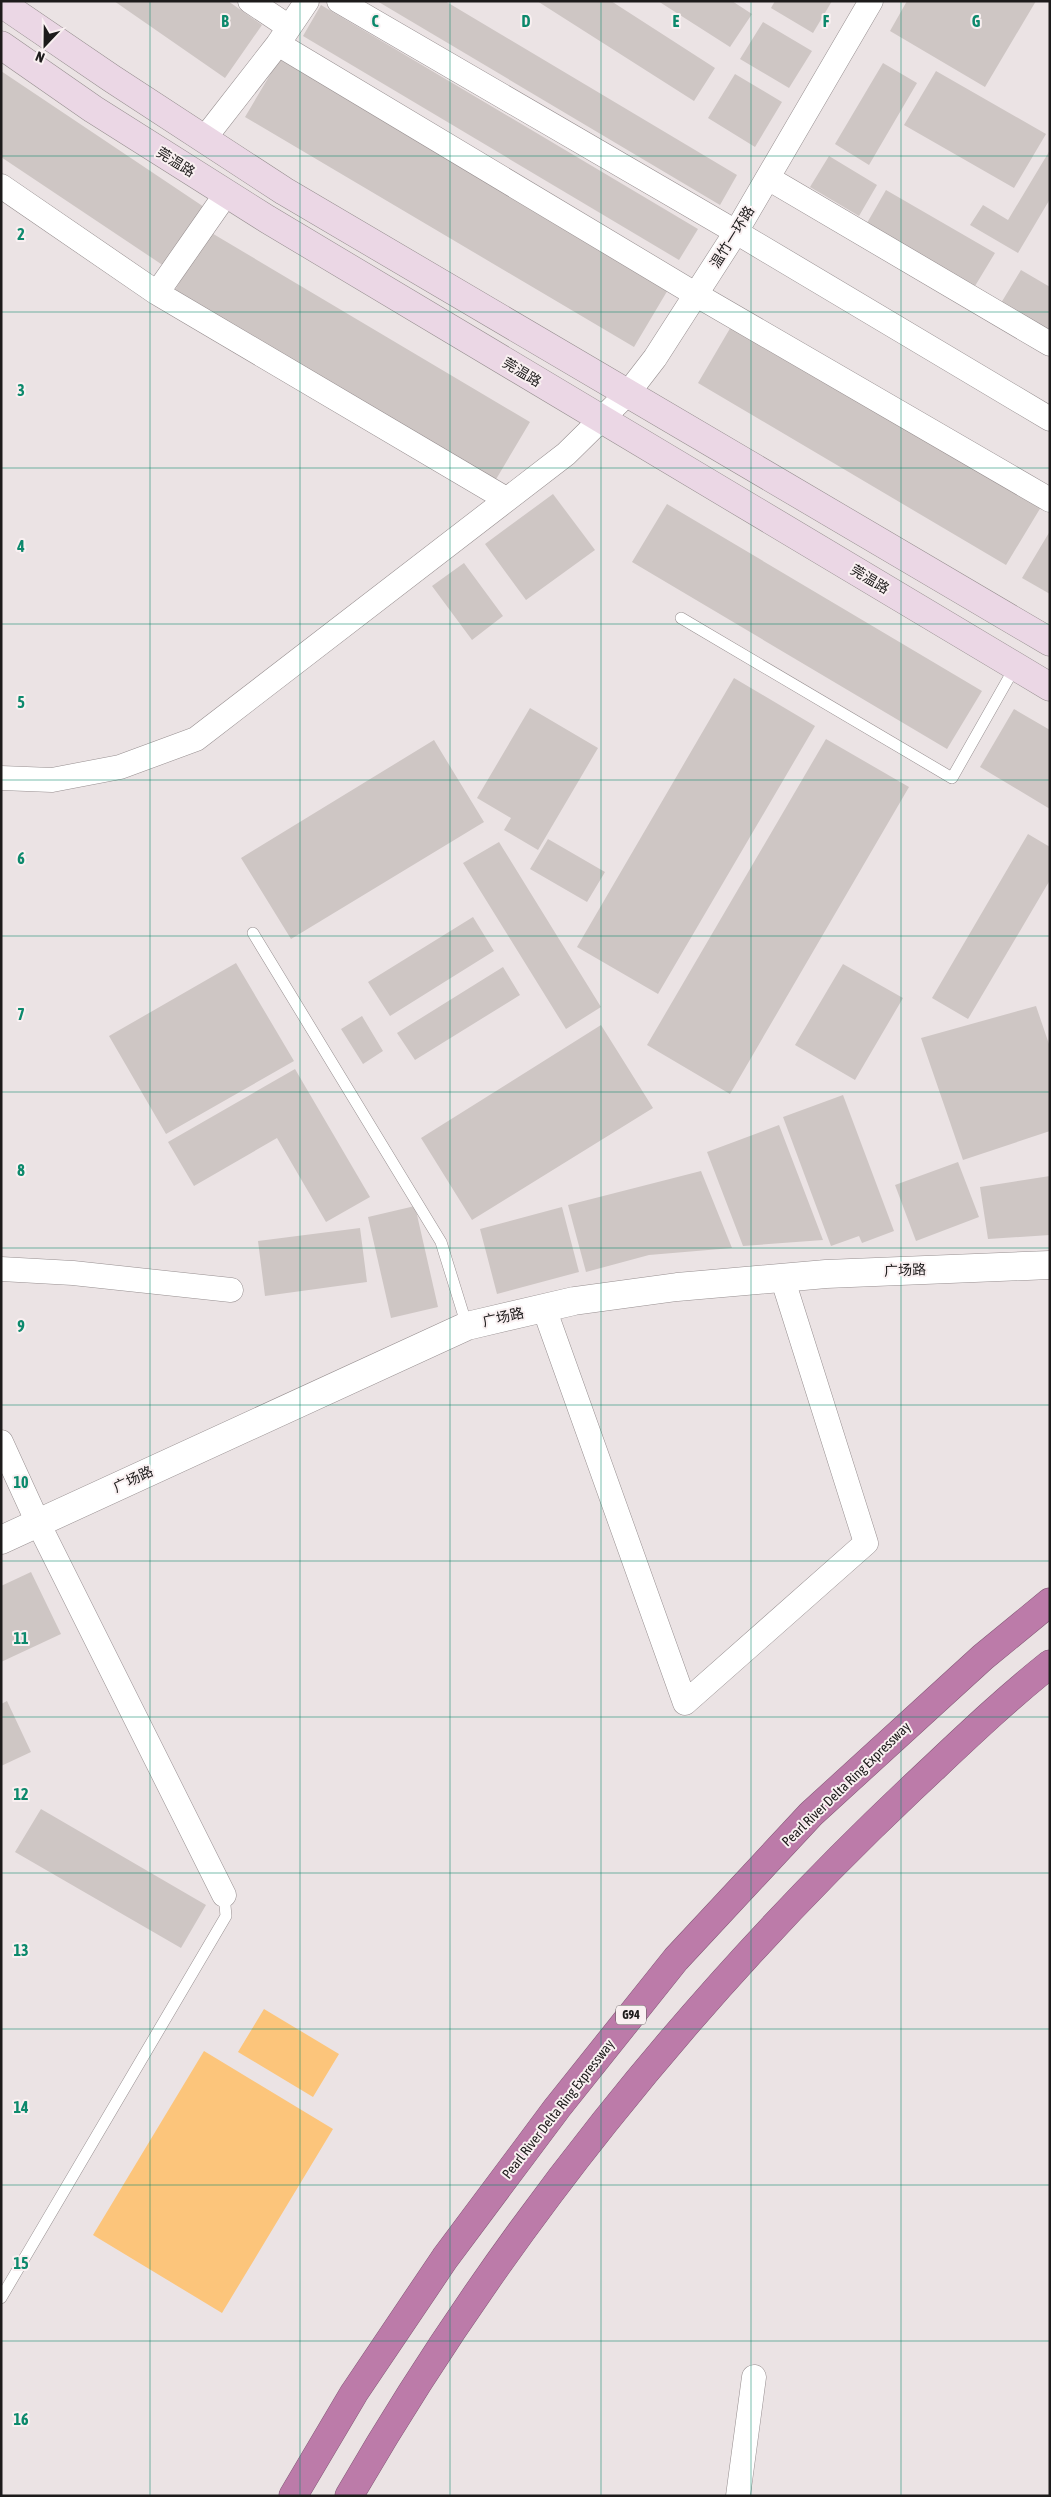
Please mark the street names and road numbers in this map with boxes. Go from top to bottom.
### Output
street label: 莞温路 [154,144,198,180]
street label: 温竹一环路 [707,203,757,271]
street label: 莞温路 [500,354,544,390]
street label: 莞温路 [848,561,892,597]
street label: 广场路 [884,1261,926,1279]
street label: 广场路 [481,1304,525,1330]
street label: 广场路 [111,1463,155,1495]
street label: Pearl River Delta Ring Expressway [779,1718,914,1850]
road number: G94 [616,2006,646,2024]
street label: Pearl River Delta Ring Expressway [499,2036,617,2182]

